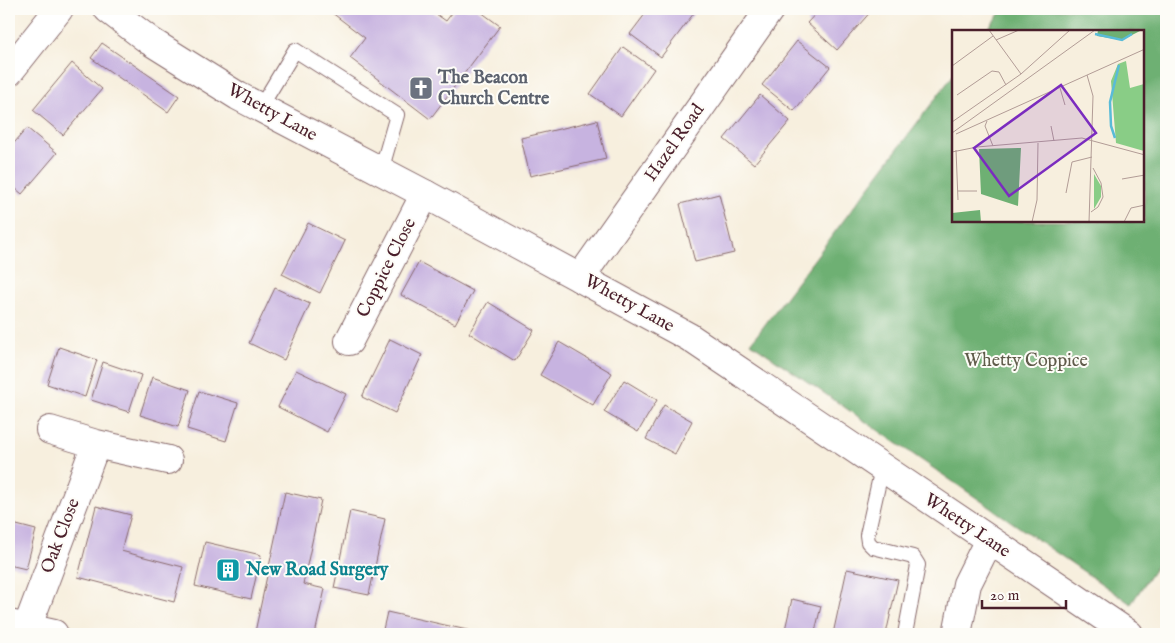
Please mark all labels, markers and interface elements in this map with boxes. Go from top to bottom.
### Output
inset map [952,30,1145,222]
place label: The Beacon Church Centre [437,67,550,111]
church icon: The Beacon Church Centre [408,75,434,101]
street label: Whetty Lane [223,79,321,147]
street label: Hazel Road [640,99,710,186]
street label: Coppice Close [352,214,422,322]
street label: Whetty Lane [580,270,678,338]
park label: Whetty Coppice [964,350,1088,373]
street label: Whetty Lane [919,489,1015,563]
street label: Oak Close [36,495,86,577]
building icon: New Road Surgery [215,557,241,583]
place label: New Road Surgery [245,559,390,582]
scale bar [982,578,1066,610]
text: 20 m [990,586,1020,605]

